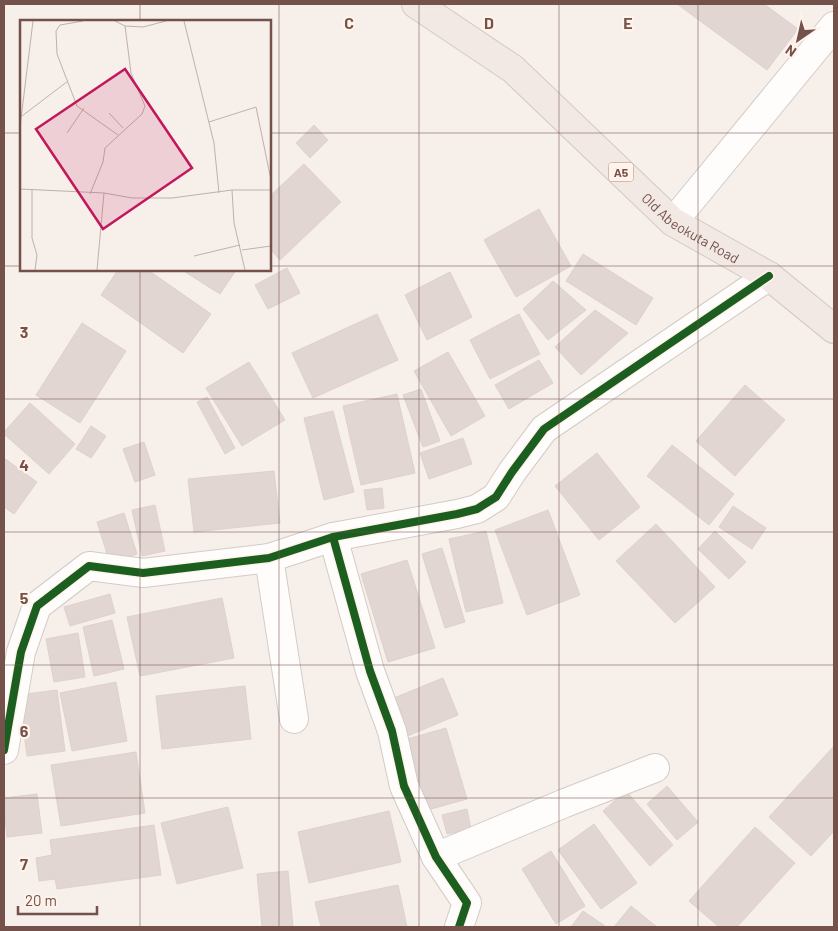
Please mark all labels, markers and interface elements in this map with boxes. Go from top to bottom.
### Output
text: C [344,13,354,32]
text: D [484,13,494,32]
text: E [623,13,633,32]
north arrow [773,15,823,65]
inset map [20,20,271,271]
text: N [782,42,799,61]
road number: A5 [608,162,634,182]
street label: Old Abeokuta Road [639,189,742,266]
text: 3 [20,322,28,341]
text: 4 [19,455,29,474]
text: 5 [20,588,29,607]
text: 6 [20,721,29,740]
text: 7 [20,854,28,873]
scale bar [18,884,96,916]
text: 20 m [25,891,57,909]

